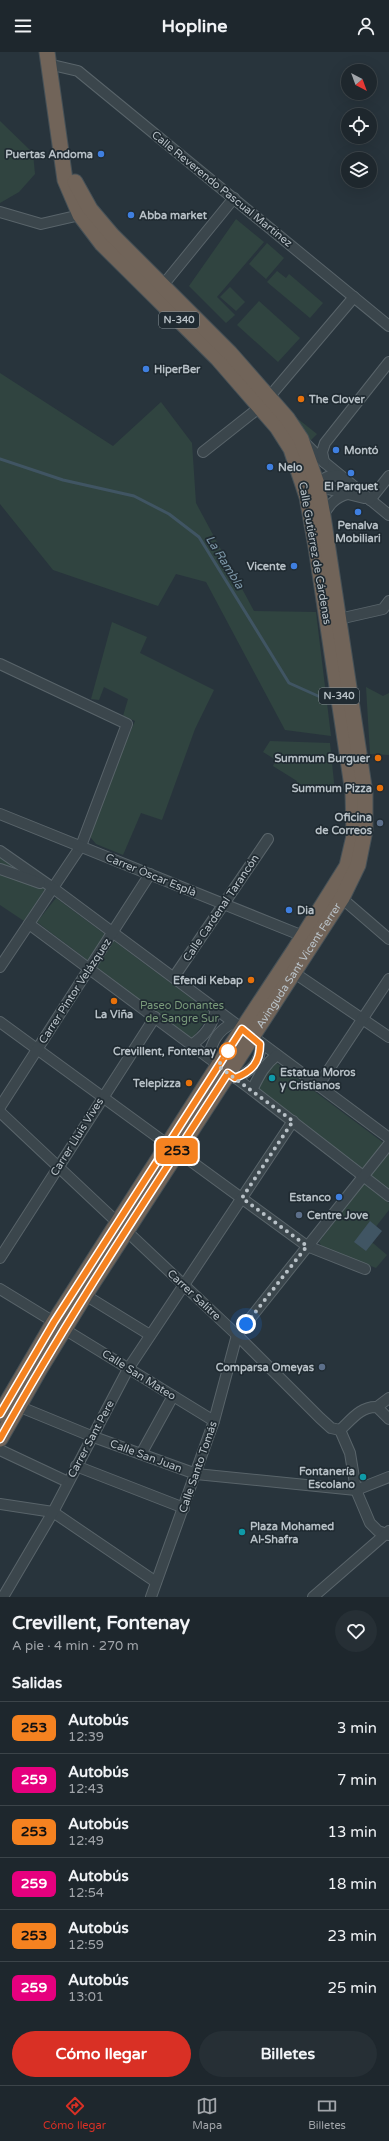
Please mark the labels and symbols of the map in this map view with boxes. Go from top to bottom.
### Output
north arrow [341,64,377,100]
street label: Calle Reverendo Pascual Martínez [149,128,295,250]
place label: Puertas Andoma [5,148,93,161]
marker: Puertas Andoma [96,149,106,159]
place label: Abba market [139,209,208,222]
marker: Abba market [126,210,136,220]
road number: N-340 [159,312,199,328]
place label: HiperBer [154,363,201,377]
marker: HiperBer [141,364,151,374]
place label: The Clover [308,393,365,406]
marker: The Clover [296,394,306,404]
place label: Montó [344,444,379,457]
marker: Montó [331,445,341,455]
place label: Nelo [278,461,303,474]
marker: Nelo [265,462,275,472]
marker: El Parquet [346,468,356,478]
place label: El Parquet [324,480,379,494]
street label: Calle Gutiérrez de Cárdenas [296,481,334,625]
marker: Penalva Mobiliari [353,507,363,517]
place label: Penalva Mobiliari [335,519,381,545]
water label: La Rambla [203,533,247,592]
place label: Vicente [247,560,287,573]
marker: Vicente [289,561,299,571]
road number: N-340 [319,688,359,704]
place label: Summum Burguer [274,752,371,766]
marker: Summum Burguer [373,753,383,763]
place label: Summum Pizza [292,782,372,795]
marker: Summum Pizza [375,783,385,793]
place label: Oficina de Correos [315,811,373,837]
marker: Oficina de Correos [375,818,385,828]
street label: Carrer Òscar Esplà [104,850,199,899]
street label: Calle Cardenal Tarancón [180,852,262,964]
street label: Avinguda Sant Vicent Ferrer [253,900,344,1030]
place label: Dia [297,904,314,917]
marker: Dia [284,905,294,915]
street label: Carrer Pintor Velázquez [36,935,114,1046]
place label: Efendi Kebap [173,974,243,988]
marker: Efendi Kebap [246,975,256,985]
marker: La Viña [109,996,119,1006]
park label: Paseo Donantes de Sangre Sur [140,999,224,1025]
place label: La Viña [95,1008,133,1021]
marker: Crevillent, Fontenay [219,1042,237,1060]
place label: Crevillent, Fontenay [113,1045,216,1059]
place label: Estatua Moros y Cristianos [280,1066,356,1093]
marker: Estatua Moros y Cristianos [267,1073,277,1083]
place label: Telepizza [132,1077,181,1091]
marker: Telepizza [184,1078,194,1088]
street label: Carrer Lluis Vives [48,1096,106,1178]
line badge: 253 [154,1138,200,1164]
place label: Estanco [289,1191,331,1204]
marker: Estanco [334,1192,344,1202]
place label: Centre Jove [307,1209,369,1222]
marker: Centre Jove [294,1210,304,1220]
street label: Carrer Salitre [165,1267,223,1323]
your location [236,1314,256,1334]
street label: Calle San Mateo [100,1347,179,1403]
place label: Comparsa Omeyas [216,1361,315,1375]
marker: Comparsa Omeyas [317,1362,327,1372]
street label: Carrer Sant Pere [65,1398,117,1480]
street label: Calle Santo Tomás [176,1420,220,1514]
street label: Calle San Juan [108,1437,184,1475]
place label: Fontanería Escolano [299,1465,355,1491]
marker: Fontanería Escolano [358,1472,368,1482]
place label: Plaza Mohamed Al-Shafra [250,1520,334,1546]
marker: Plaza Mohamed Al-Shafra [237,1527,247,1537]

